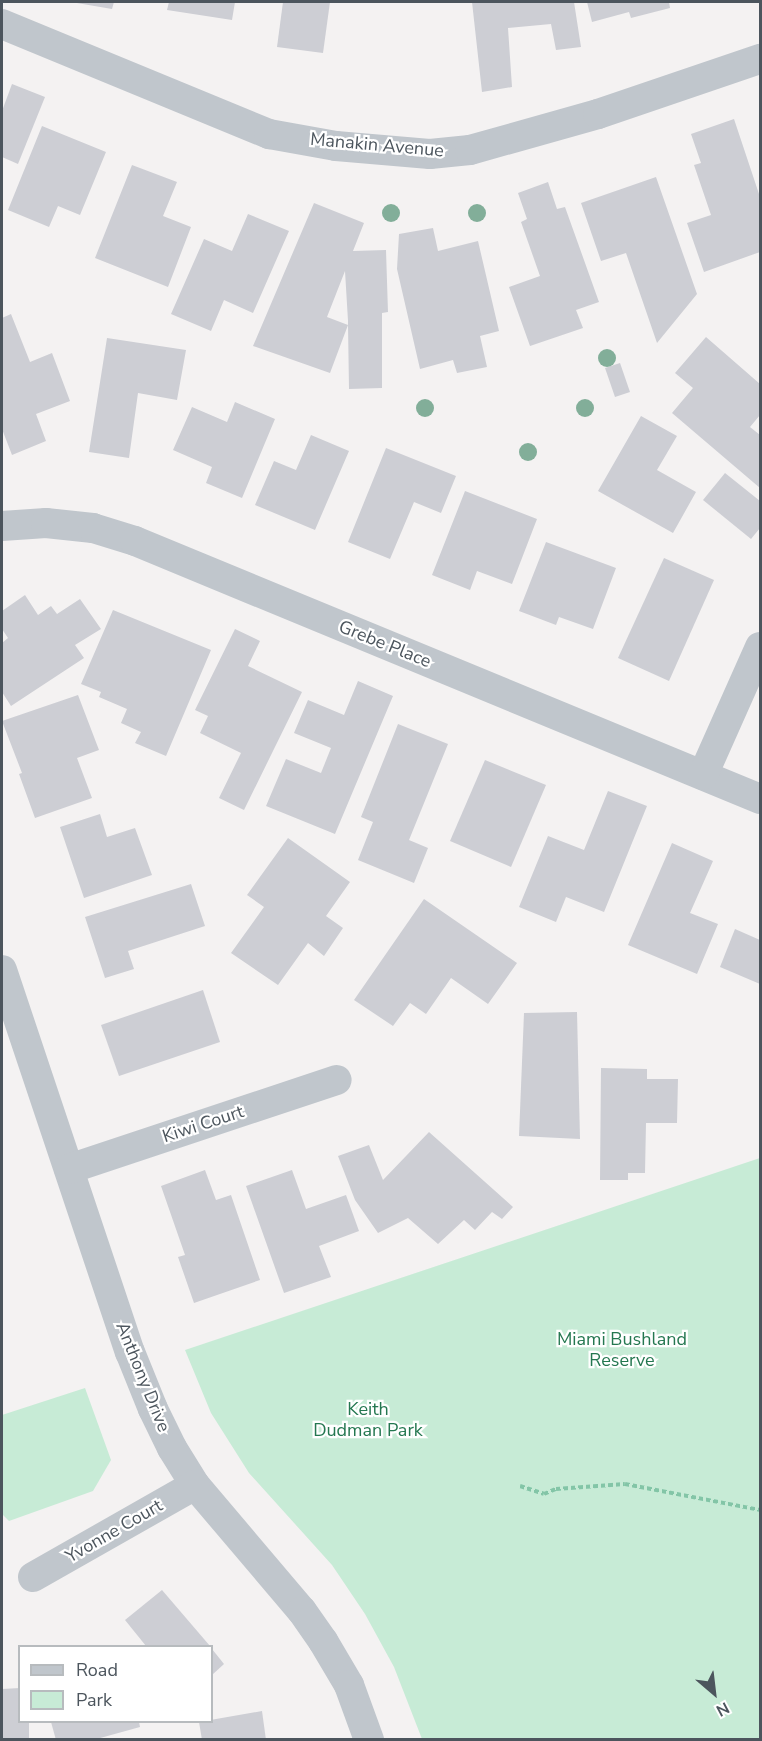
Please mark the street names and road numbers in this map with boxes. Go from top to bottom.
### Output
street label: Manakin Avenue [309,128,445,162]
street label: Grebe Place [336,616,434,672]
street label: Kiwi Court [160,1101,246,1147]
street label: Anthony Drive [111,1319,175,1435]
street label: Yvonne Court [62,1495,166,1567]

